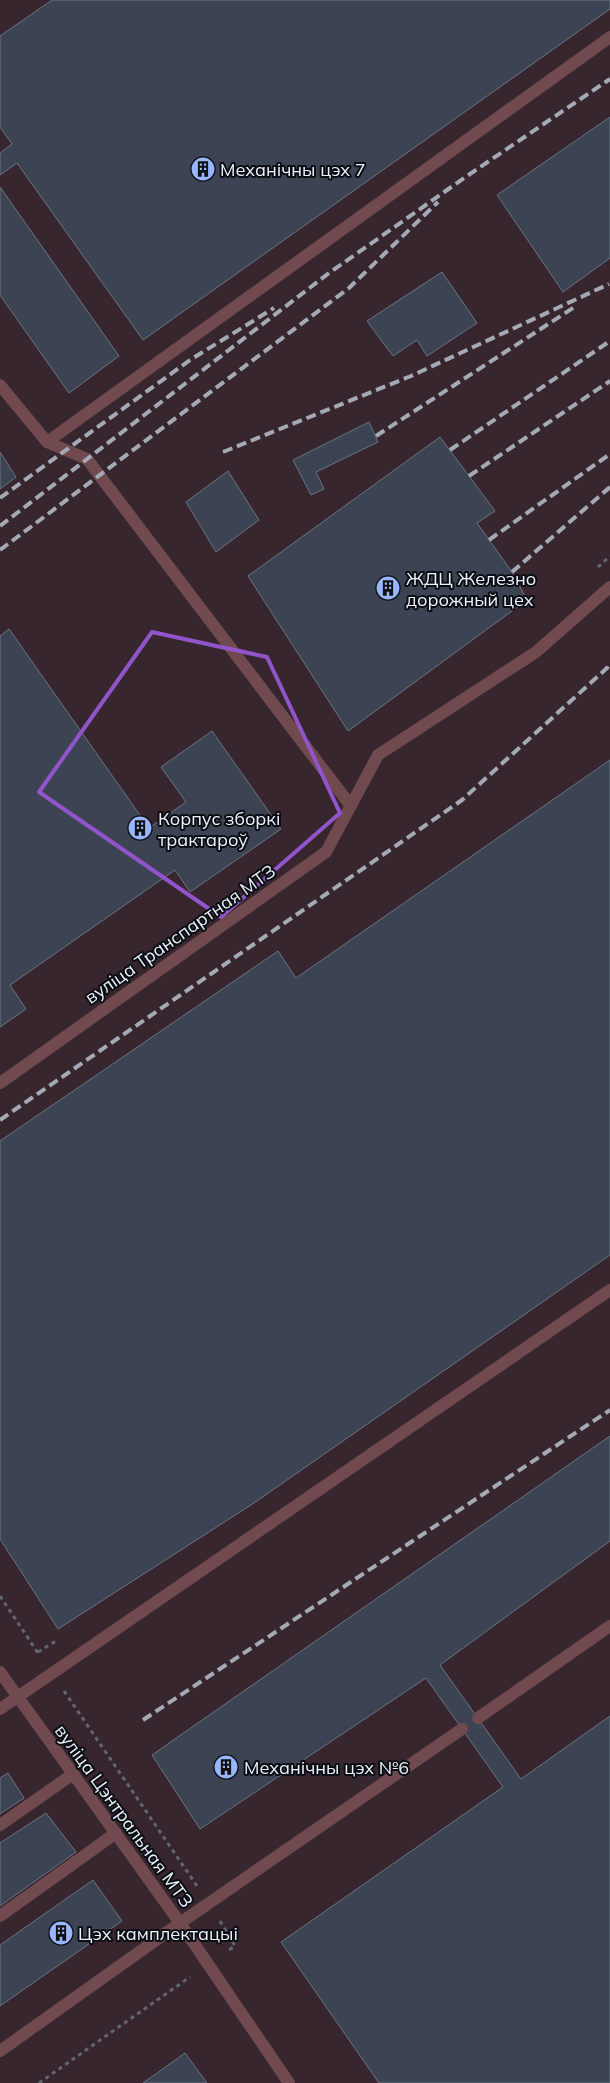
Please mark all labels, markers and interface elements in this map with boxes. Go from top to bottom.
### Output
building icon: Механічны цэх 7 [190,156,216,182]
place label: Механічны цэх 7 [220,158,366,181]
place label: ЖДЦ Железно дорожный цех [406,567,536,611]
building icon: ЖДЦ Железно дорожный цех [375,575,401,601]
place label: Корпус зборкі трактароў [158,807,280,851]
building icon: Корпус зборкі трактароў [127,815,153,841]
street label: вуліца Транспартная МТЗ [80,859,280,1009]
street label: вуліца Цэнтральная МТЗ [50,1720,198,1912]
building icon: Механічны цэх №6 [213,1754,239,1780]
place label: Механічны цэх №6 [244,1756,409,1779]
building icon: Цэх камплектацыі [48,1920,74,1946]
place label: Цэх камплектацыі [78,1922,238,1945]

